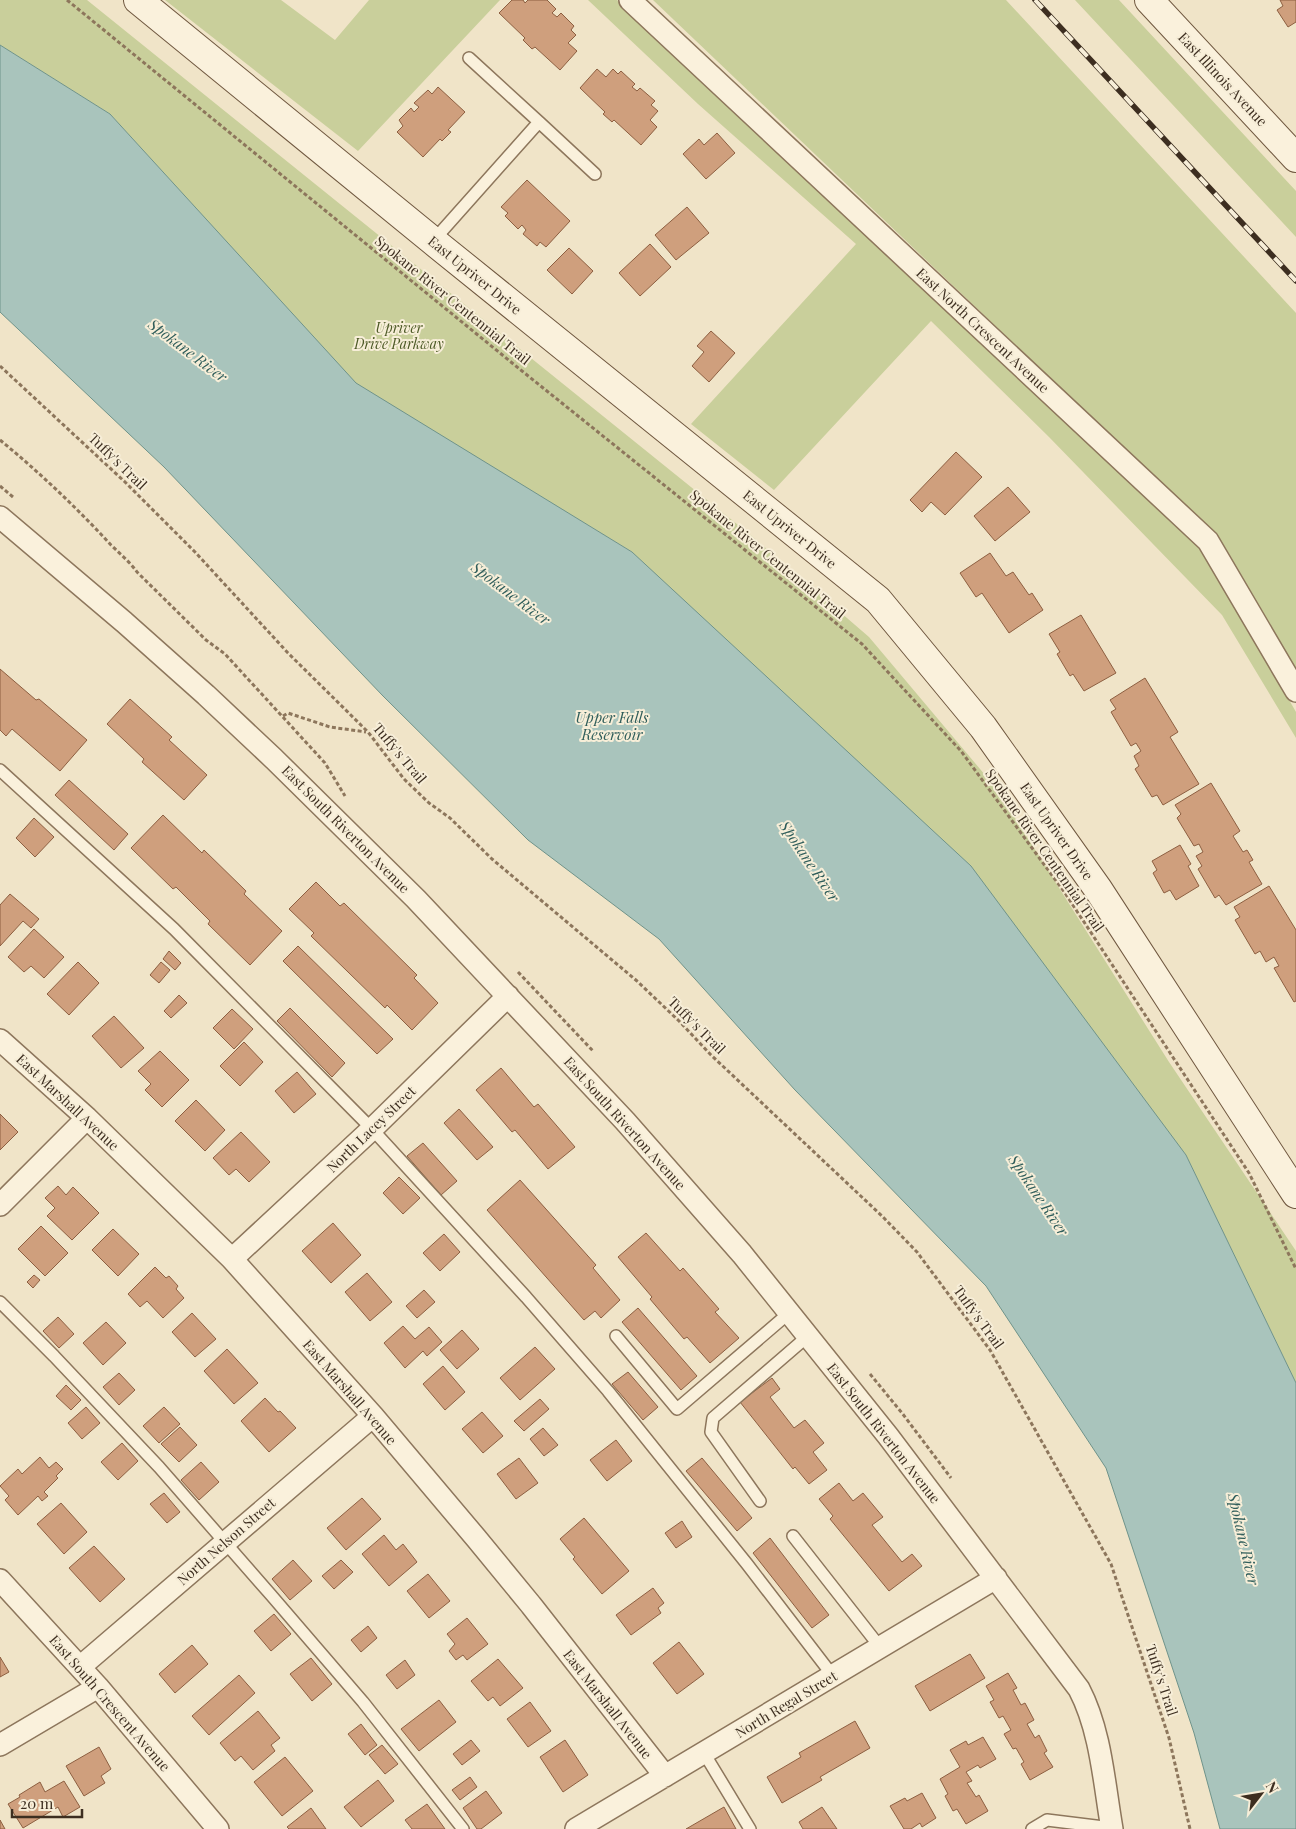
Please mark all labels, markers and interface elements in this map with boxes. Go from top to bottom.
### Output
street label: East Illinois Avenue [1174,28,1272,130]
street label: Spokane River Centennial Trail [371,231,535,369]
street label: East Upriver Drive [424,231,526,319]
street label: East North Crescent Avenue [912,263,1054,397]
water label: Spokane River [144,313,232,387]
park label: Upriver Drive Parkway [353,318,444,353]
street label: Tuffy's Trail [85,428,151,494]
street label: Spokane River Centennial Trail [686,485,850,623]
street label: East Upriver Drive [739,485,841,573]
water label: Spokane River [467,556,555,630]
water label: Upper Falls Reservoir [576,707,649,744]
street label: Tuffy's Trail [369,719,431,787]
street label: East South Riverton Avenue [278,761,414,897]
street label: Spokane River Centennial Trail [981,765,1109,935]
street label: East Upriver Drive [1016,778,1098,884]
water label: Spokane River [775,816,845,906]
street label: Tuffy's Trail [664,992,730,1058]
street label: East Marshall Avenue [13,1049,123,1155]
street label: East South Riverton Avenue [560,1052,690,1194]
street label: North Lacey Street [322,1081,420,1176]
water label: Spokane River [1004,1150,1074,1240]
street label: Tuffy's Trail [950,1281,1008,1353]
street label: East Marshall Avenue [299,1335,401,1449]
street label: East South Riverton Avenue [823,1359,945,1507]
water label: Spokane River [1224,1490,1264,1587]
street label: North Nelson Street [173,1492,280,1589]
street label: East South Crescent Avenue [45,1631,175,1775]
street label: Tuffy's Trail [1142,1642,1182,1718]
street label: East Marshall Avenue [559,1645,657,1763]
street label: North Regal Street [732,1666,841,1742]
north arrow [1236,1769,1286,1819]
text: N [1262,1778,1283,1796]
scale bar [12,1786,82,1818]
text: 20 m [20,1793,54,1813]

